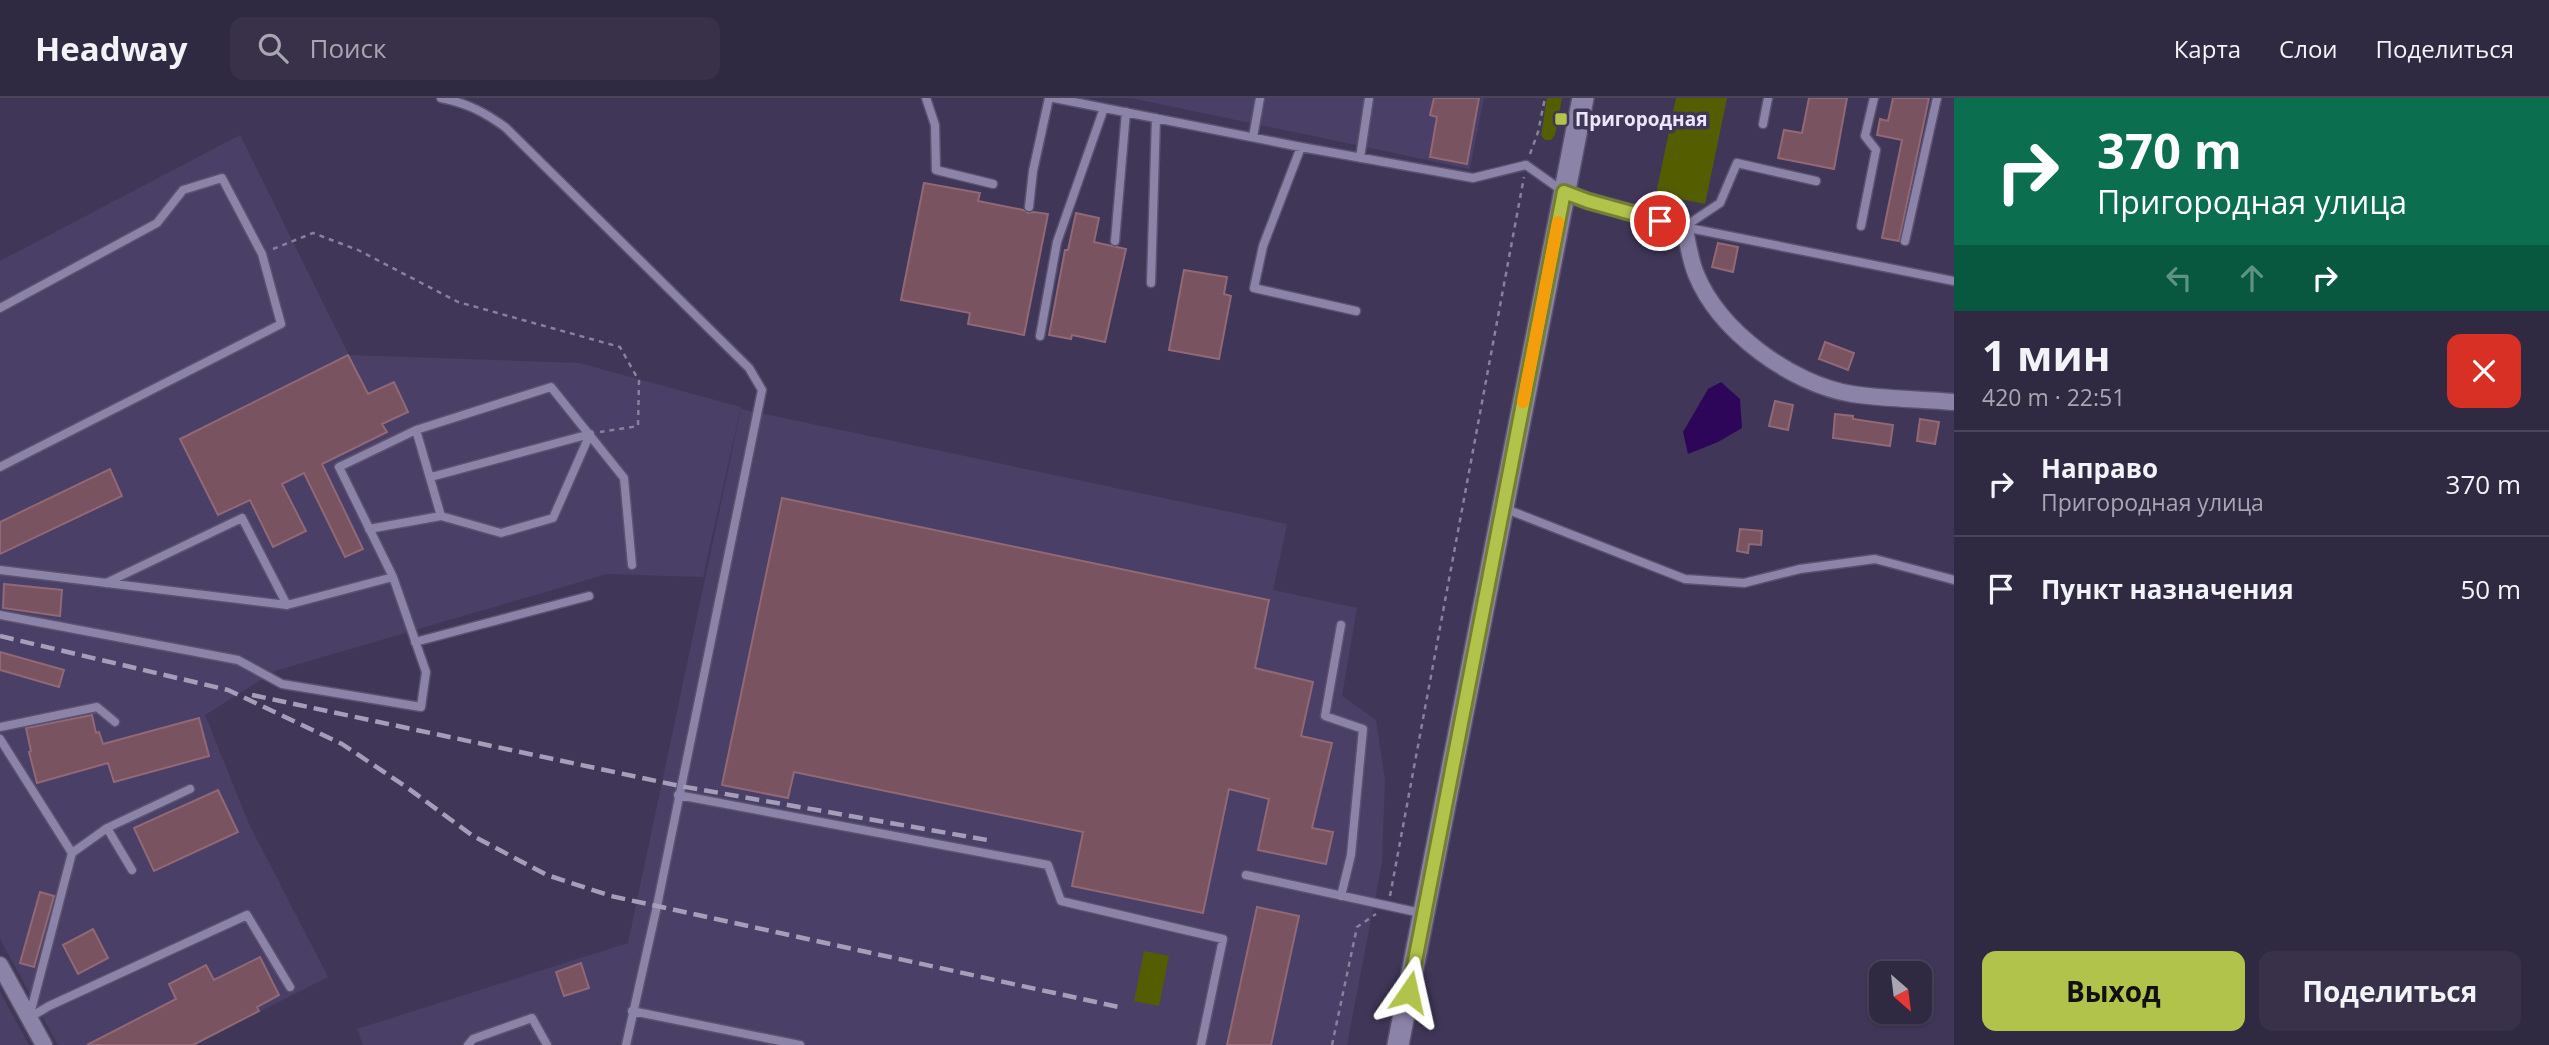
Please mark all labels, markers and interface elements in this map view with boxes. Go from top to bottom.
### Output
search box [230,17,720,80]
text: Headway [35,26,188,71]
icon: search [254,29,292,67]
text: Поиск [310,30,387,66]
text: Карта [2174,32,2241,65]
text: Слои [2279,32,2338,65]
text: Поделиться [2376,32,2514,65]
place label: Пригородная [1575,106,1707,132]
marker: Пригородная [1553,111,1569,127]
text: 370 m [2097,117,2242,183]
icon: right [1982,126,2073,217]
text: Пригородная улица [2097,180,2407,223]
pin [1630,191,1690,251]
icon: arrive [1641,202,1679,240]
icon: left [2160,259,2198,297]
icon: ahead [2233,259,2271,297]
icon: right [2306,259,2344,297]
text: 1 мин [1982,326,2110,383]
button: close [2447,334,2521,408]
text: 420 m · 22:51 [1982,381,2125,413]
text: Направо [2041,450,2158,486]
icon: right [1982,465,2020,503]
text: 370 m [2446,466,2521,502]
text: Пригородная улица [2041,486,2264,518]
icon: arrive [1982,570,2020,608]
text: Пункт назначения [2041,571,2294,607]
text: 50 m [2460,571,2521,607]
button: Выход [1982,951,2245,1031]
button: Поделиться [2259,951,2521,1031]
position arrow [1372,955,1446,1029]
north arrow [1869,961,1932,1024]
map controls [1869,961,1932,1024]

